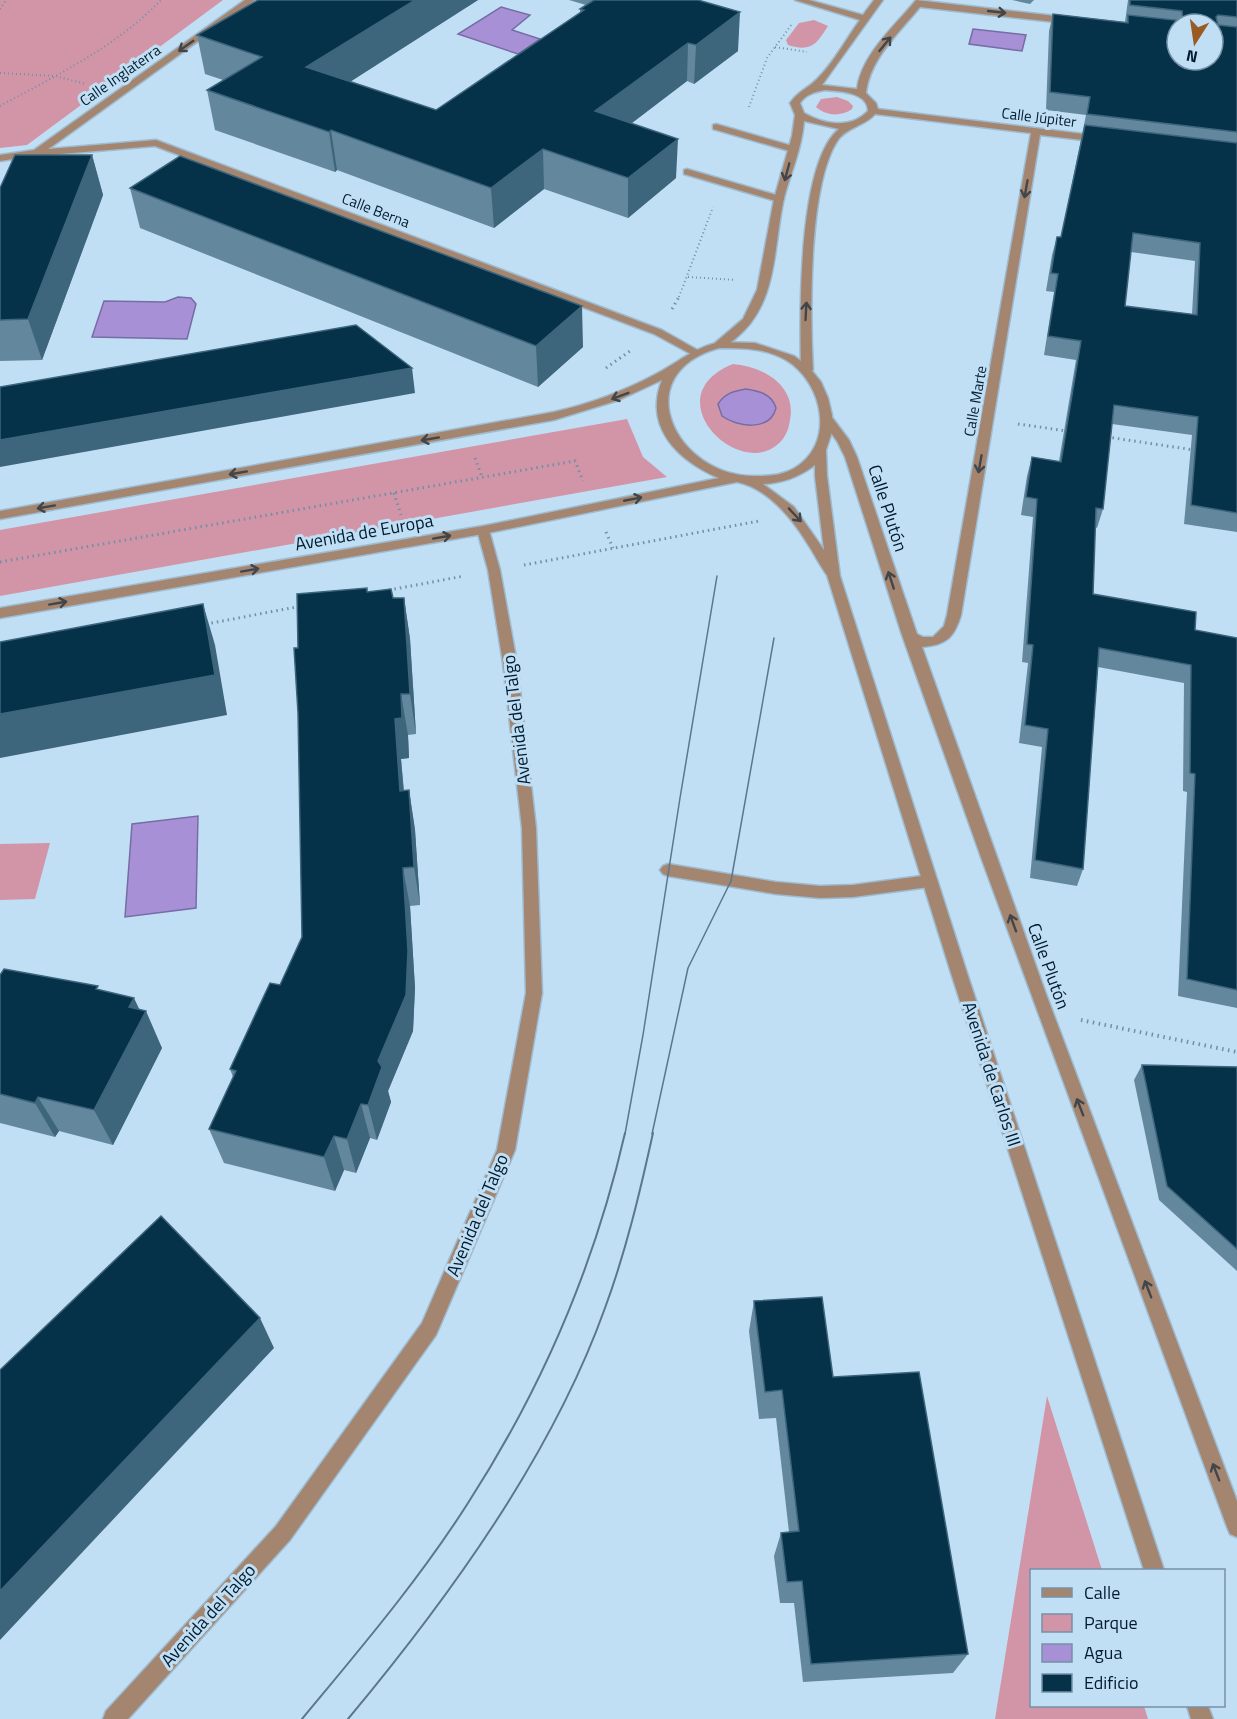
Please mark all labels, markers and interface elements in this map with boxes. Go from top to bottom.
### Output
one-way arrow [986,7,1006,18]
north arrow [1165,12,1225,72]
one-way arrow [879,36,892,52]
street label: Calle Inglaterra [75,38,166,112]
one-way arrow [178,40,195,52]
text: N [1184,44,1200,70]
street label: Calle Júpiter [1000,101,1078,133]
one-way arrow [781,162,792,181]
one-way arrow [1021,179,1032,198]
street label: Calle Berna [339,187,414,234]
one-way arrow [801,302,812,322]
street label: Calle Marte [957,364,993,438]
one-way arrow [611,391,629,402]
one-way arrow [420,433,440,444]
one-way arrow [974,454,985,473]
street label: Calle Plutón [861,461,915,555]
one-way arrow [229,468,248,479]
one-way arrow [624,493,643,505]
one-way arrow [37,502,56,513]
street label: Avenida de Europa [293,507,435,557]
one-way arrow [788,508,802,523]
one-way arrow [432,531,451,542]
one-way arrow [239,564,259,575]
one-way arrow [885,571,896,590]
one-way arrow [47,597,67,608]
street label: Avenida del Talgo [495,654,537,786]
one-way arrow [1006,915,1017,933]
street label: Calle Plutón [1021,919,1077,1013]
street label: Avenida de Carlos III [956,998,1028,1150]
one-way arrow [1073,1098,1084,1116]
street label: Avenida del Talgo [439,1150,515,1280]
one-way arrow [1142,1280,1153,1299]
one-way arrow [1210,1463,1221,1482]
street label: Avenida del Talgo [154,1557,262,1673]
legend [1030,1569,1225,1707]
text: Calle [1084,1579,1120,1606]
text: Parque [1084,1609,1138,1636]
text: Agua [1084,1639,1122,1666]
text: Edificio [1084,1669,1138,1696]

